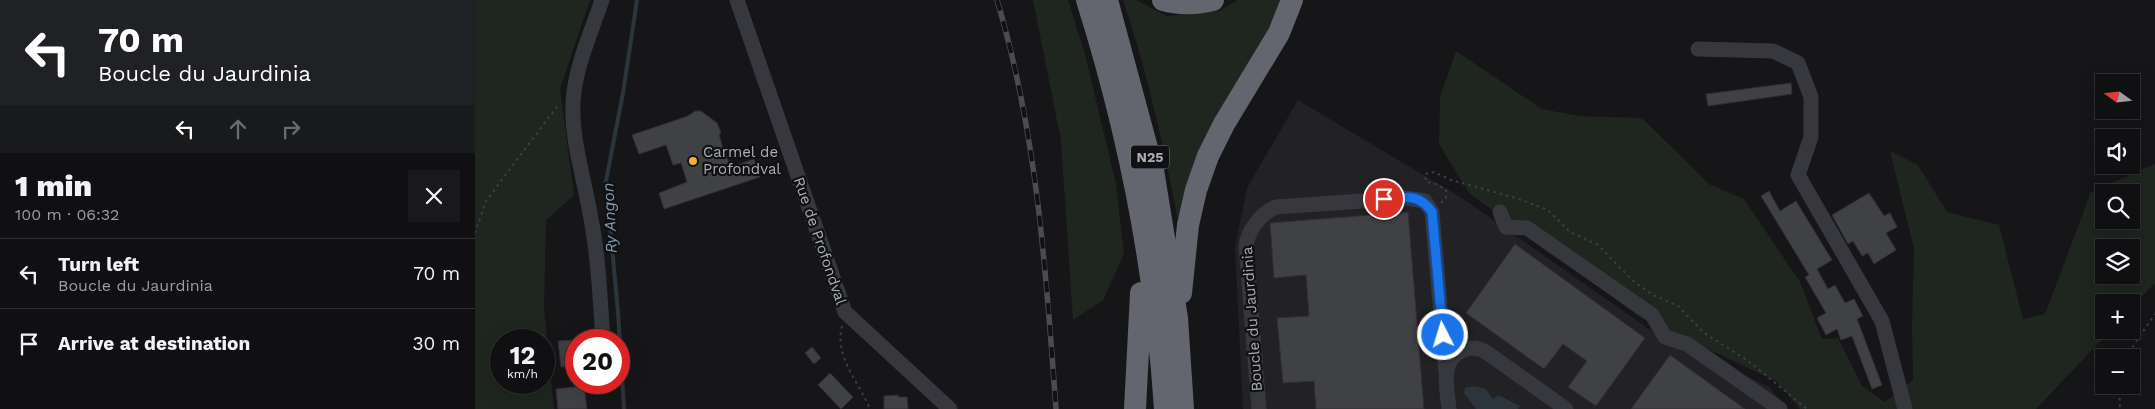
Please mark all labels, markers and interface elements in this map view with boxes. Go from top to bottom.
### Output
text: 70 m [98,19,184,61]
icon: left [15,20,80,85]
text: Boucle du Jaurdinia [98,61,311,86]
north arrow [2095,74,2140,119]
map controls [2095,74,2140,394]
icon: left [171,115,199,143]
icon: ahead [224,115,252,143]
icon: right [277,115,305,143]
button: sound [2095,129,2140,174]
place label: Carmel de Profondval [703,143,781,178]
road number: N25 [1131,146,1169,168]
marker: Carmel de Profondval [687,155,699,167]
text: 1 min [15,168,92,203]
button: close [408,170,460,222]
street label: Rue de Profondval [790,175,850,308]
pin [1363,178,1405,220]
water label: Ry Angon [598,182,621,254]
button: search [2095,184,2140,229]
icon: arrive [1370,185,1398,213]
text: 100 m · 06:32 [15,205,119,224]
button: layers [2095,239,2140,284]
street label: Boucle du Jaurdinia [1238,245,1266,392]
text: Turn left [58,253,139,276]
icon: left [15,260,43,288]
text: 70 m [413,262,460,285]
text: Boucle du Jaurdinia [58,276,213,295]
button: + [2095,294,2140,339]
position arrow [1416,308,1468,360]
speed limit sign: 20 [565,329,630,394]
icon: arrive [15,330,43,358]
text: Arrive at destination [58,332,250,355]
text: 30 m [413,332,460,355]
text: 12 [510,341,535,370]
button: − [2095,349,2140,394]
text: km/h [507,367,538,381]

